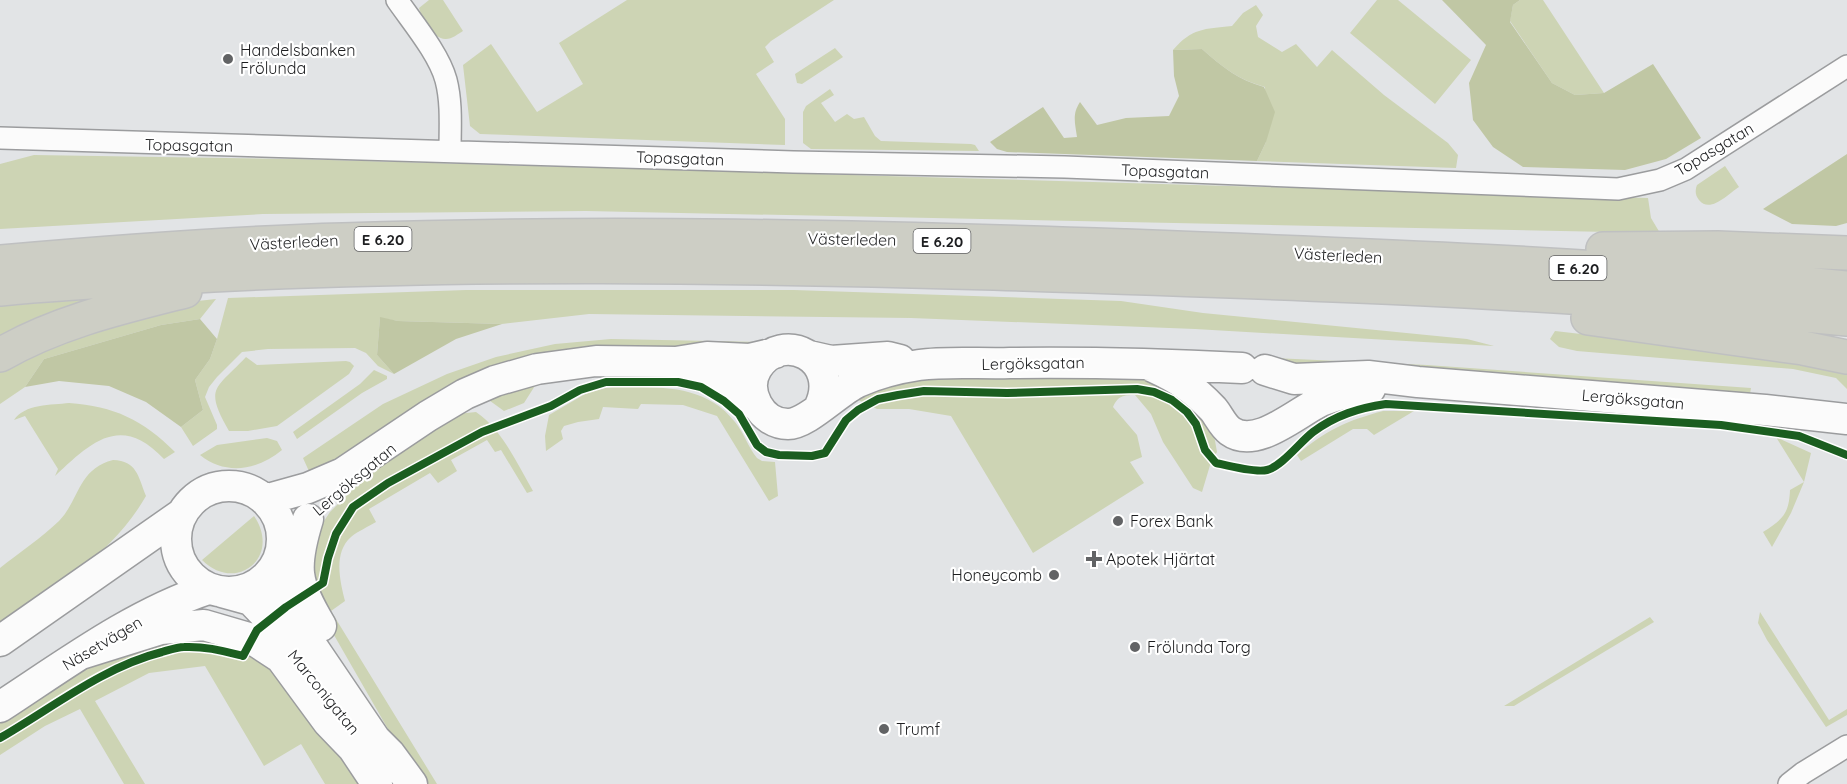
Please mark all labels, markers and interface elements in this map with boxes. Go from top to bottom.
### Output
place label: Handelsbanken Frölunda [240,40,356,78]
marker: Handelsbanken Frölunda [221,52,235,66]
street label: Topasgatan [1671,118,1757,180]
street label: Topasgatan [145,134,233,156]
street label: Topasgatan [636,146,724,170]
street label: Topasgatan [1121,159,1209,183]
road number: E 6.20 [354,227,412,251]
street label: Västerleden [807,228,897,250]
road number: E 6.20 [914,229,970,253]
street label: Västerleden [249,230,339,254]
street label: Västerleden [1293,243,1383,267]
road number: E 6.20 [1550,256,1606,280]
street label: Lergöksgatan [981,352,1085,374]
street label: Lergöksgatan [1581,385,1685,413]
street label: Lergöksgatan [308,438,400,520]
place label: Forex Bank [1130,511,1213,531]
marker: Forex Bank [1111,514,1125,528]
place label: Apotek Hjärtat [1106,549,1215,569]
marker: Apotek Hjärtat [1087,552,1101,566]
place label: Honeycomb [951,565,1042,585]
marker: Honeycomb [1047,568,1061,582]
street label: Näsetvägen [59,611,145,675]
place label: Frölunda Torg [1147,637,1251,657]
marker: Frölunda Torg [1128,640,1142,654]
street label: Marconigatan [284,646,364,738]
place label: Trumf [896,719,941,739]
marker: Trumf [877,722,891,736]

